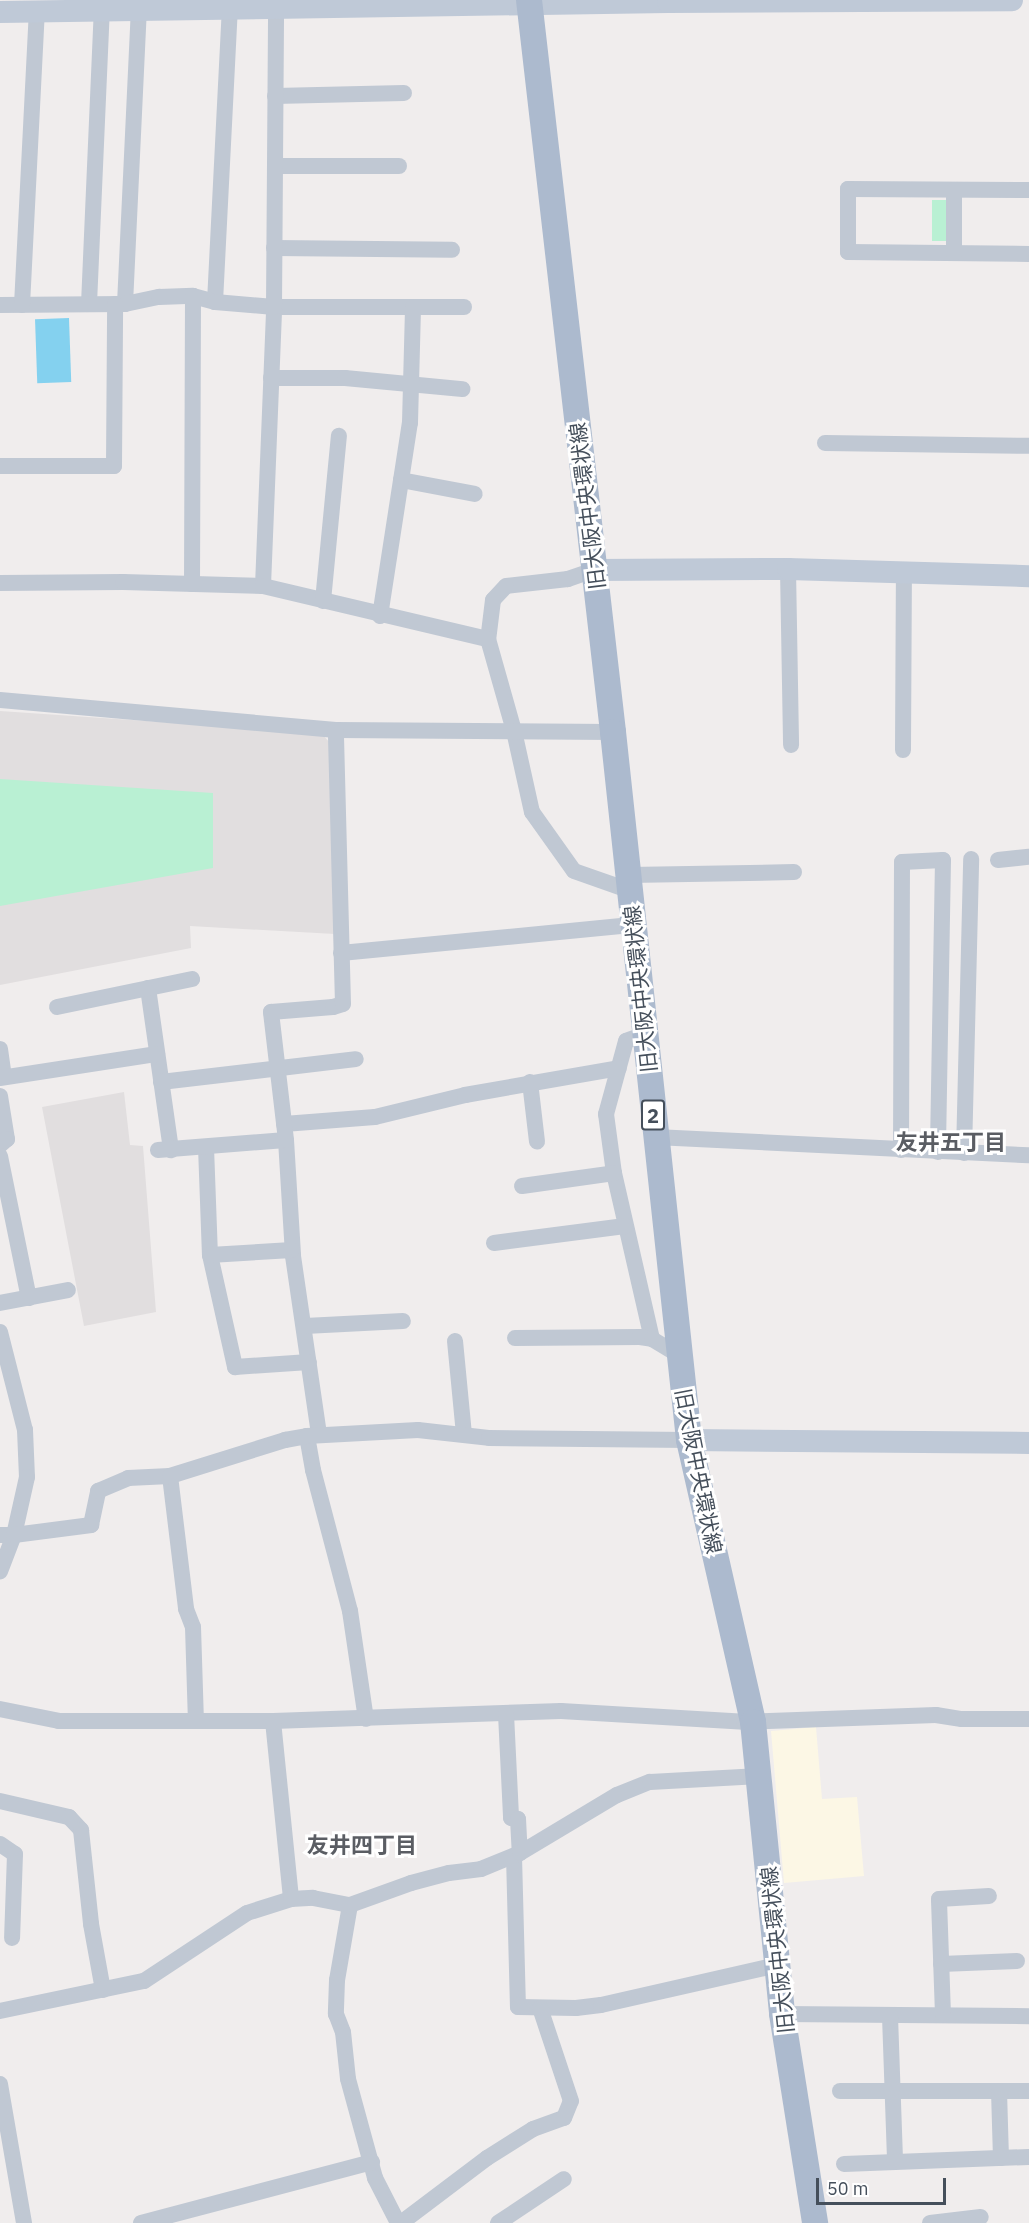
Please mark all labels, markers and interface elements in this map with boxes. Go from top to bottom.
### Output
street label: 旧大阪中央環状線 [564,421,610,591]
street label: 旧大阪中央環状線 [619,904,661,1074]
road number: 2 [641,1098,665,1132]
district label: 友井五丁目 [896,1129,1006,1155]
street label: 旧大阪中央環状線 [671,1386,727,1556]
district label: 友井四丁目 [307,1832,417,1858]
street label: 旧大阪中央環状線 [756,1865,798,2035]
scale bar [819,2166,950,2204]
text: 50 m [827,2177,869,2200]

